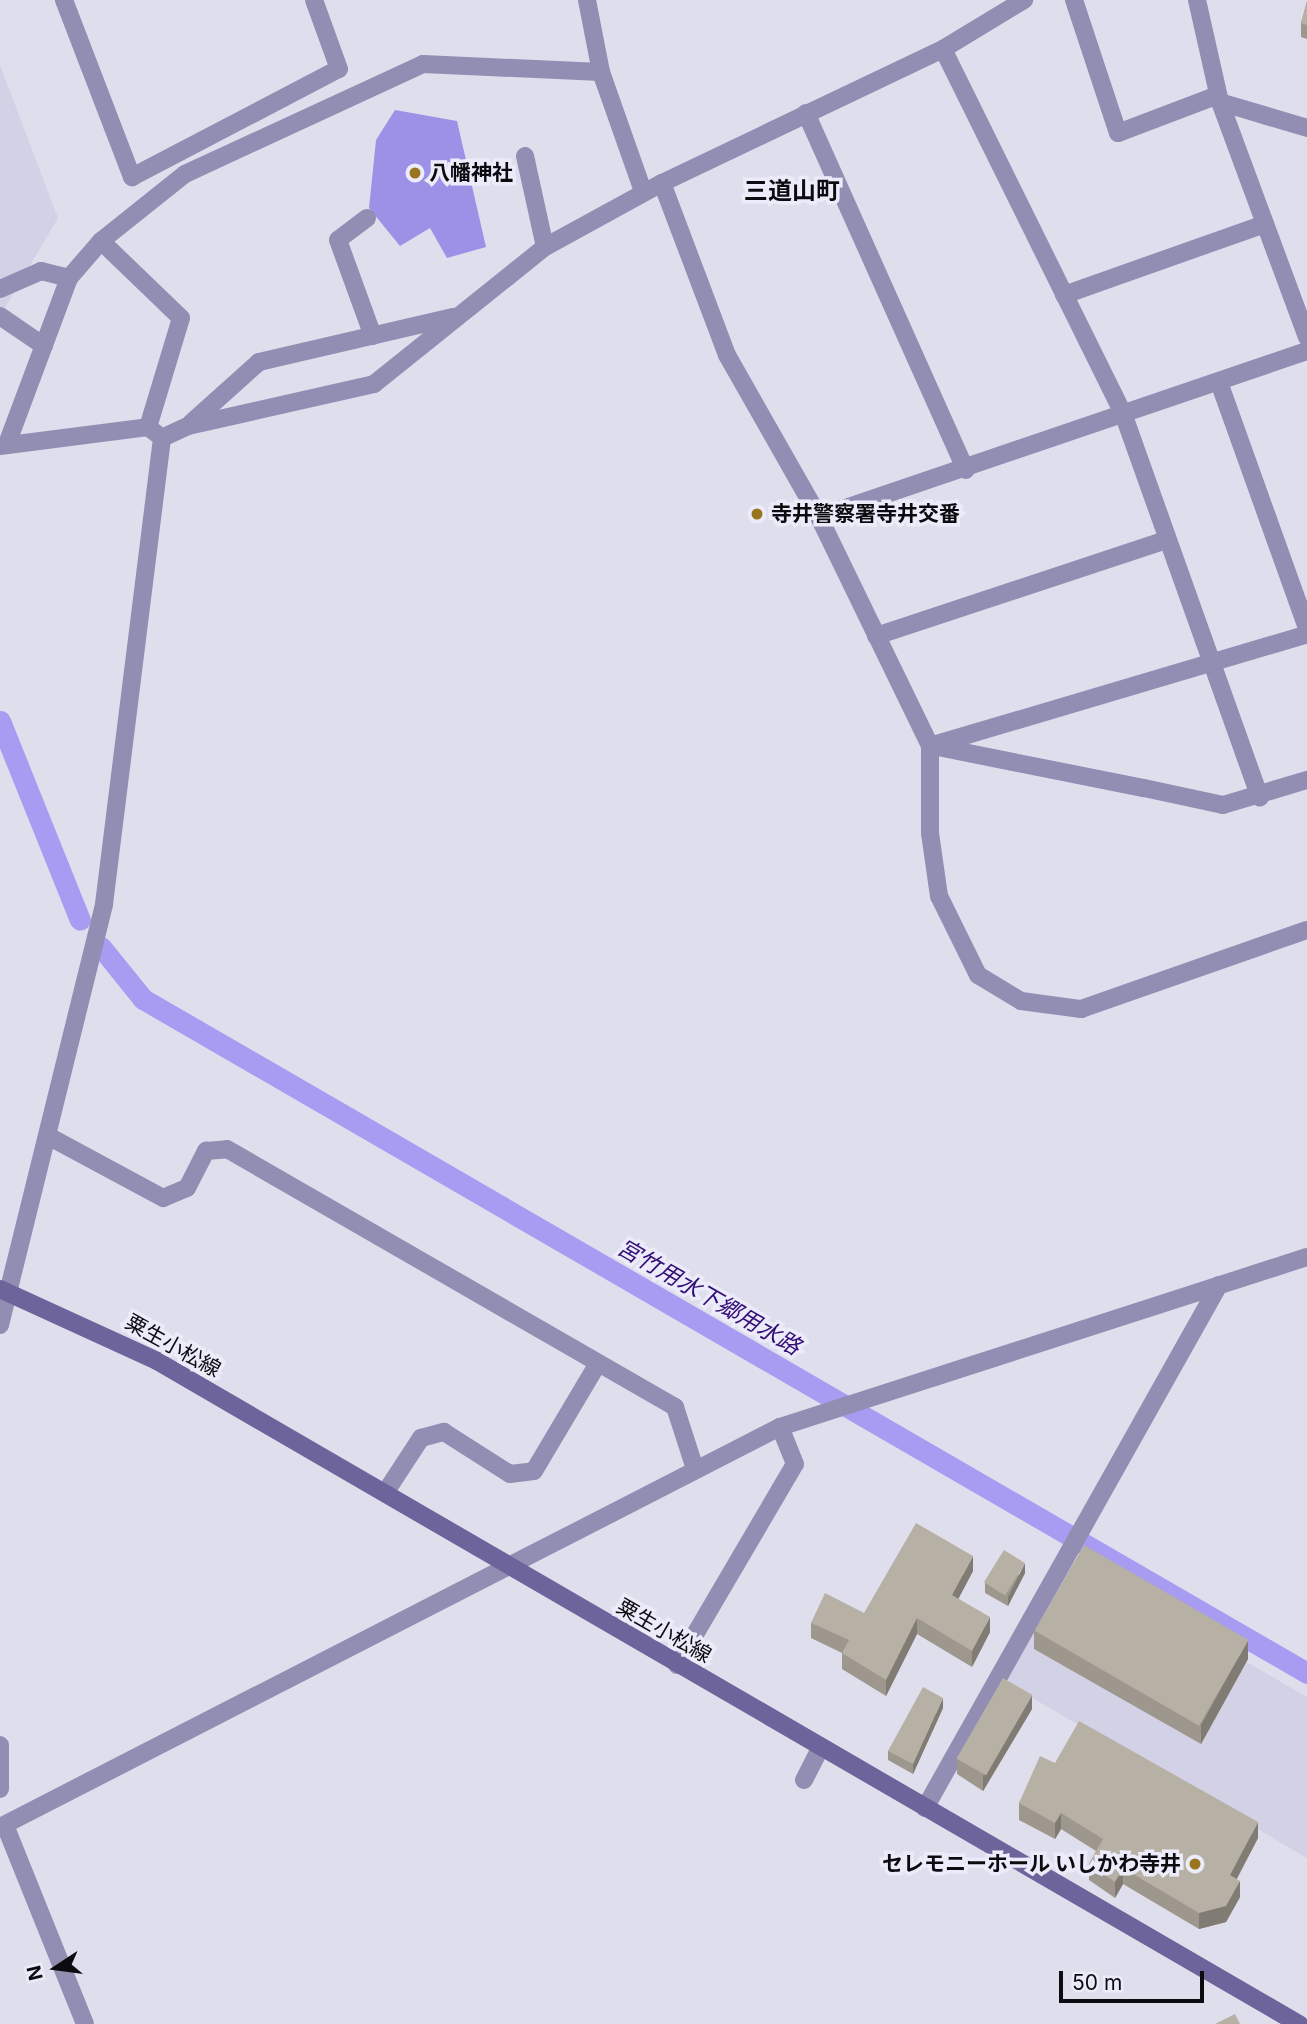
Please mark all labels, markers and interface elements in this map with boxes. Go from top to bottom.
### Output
place label: 八幡神社 [429,160,513,186]
marker: 八幡神社 [407,165,423,181]
district label: 三道山町 [744,177,840,205]
place label: 寺井警察署寺井交番 [771,501,960,527]
marker: 寺井警察署寺井交番 [749,506,765,522]
water label: 宮竹用水下郷用水路 [612,1233,806,1361]
street label: 粟生小松線 [121,1310,225,1382]
street label: 粟生小松線 [612,1594,716,1668]
place label: セレモニーホール いしかわ寺井 [882,1851,1181,1877]
marker: セレモニーホール いしかわ寺井 [1187,1856,1203,1872]
north arrow [21,1933,91,2003]
scale bar [1062,1958,1207,2002]
text: N [22,1963,48,1982]
text: 50 m [1072,1970,1122,1995]

